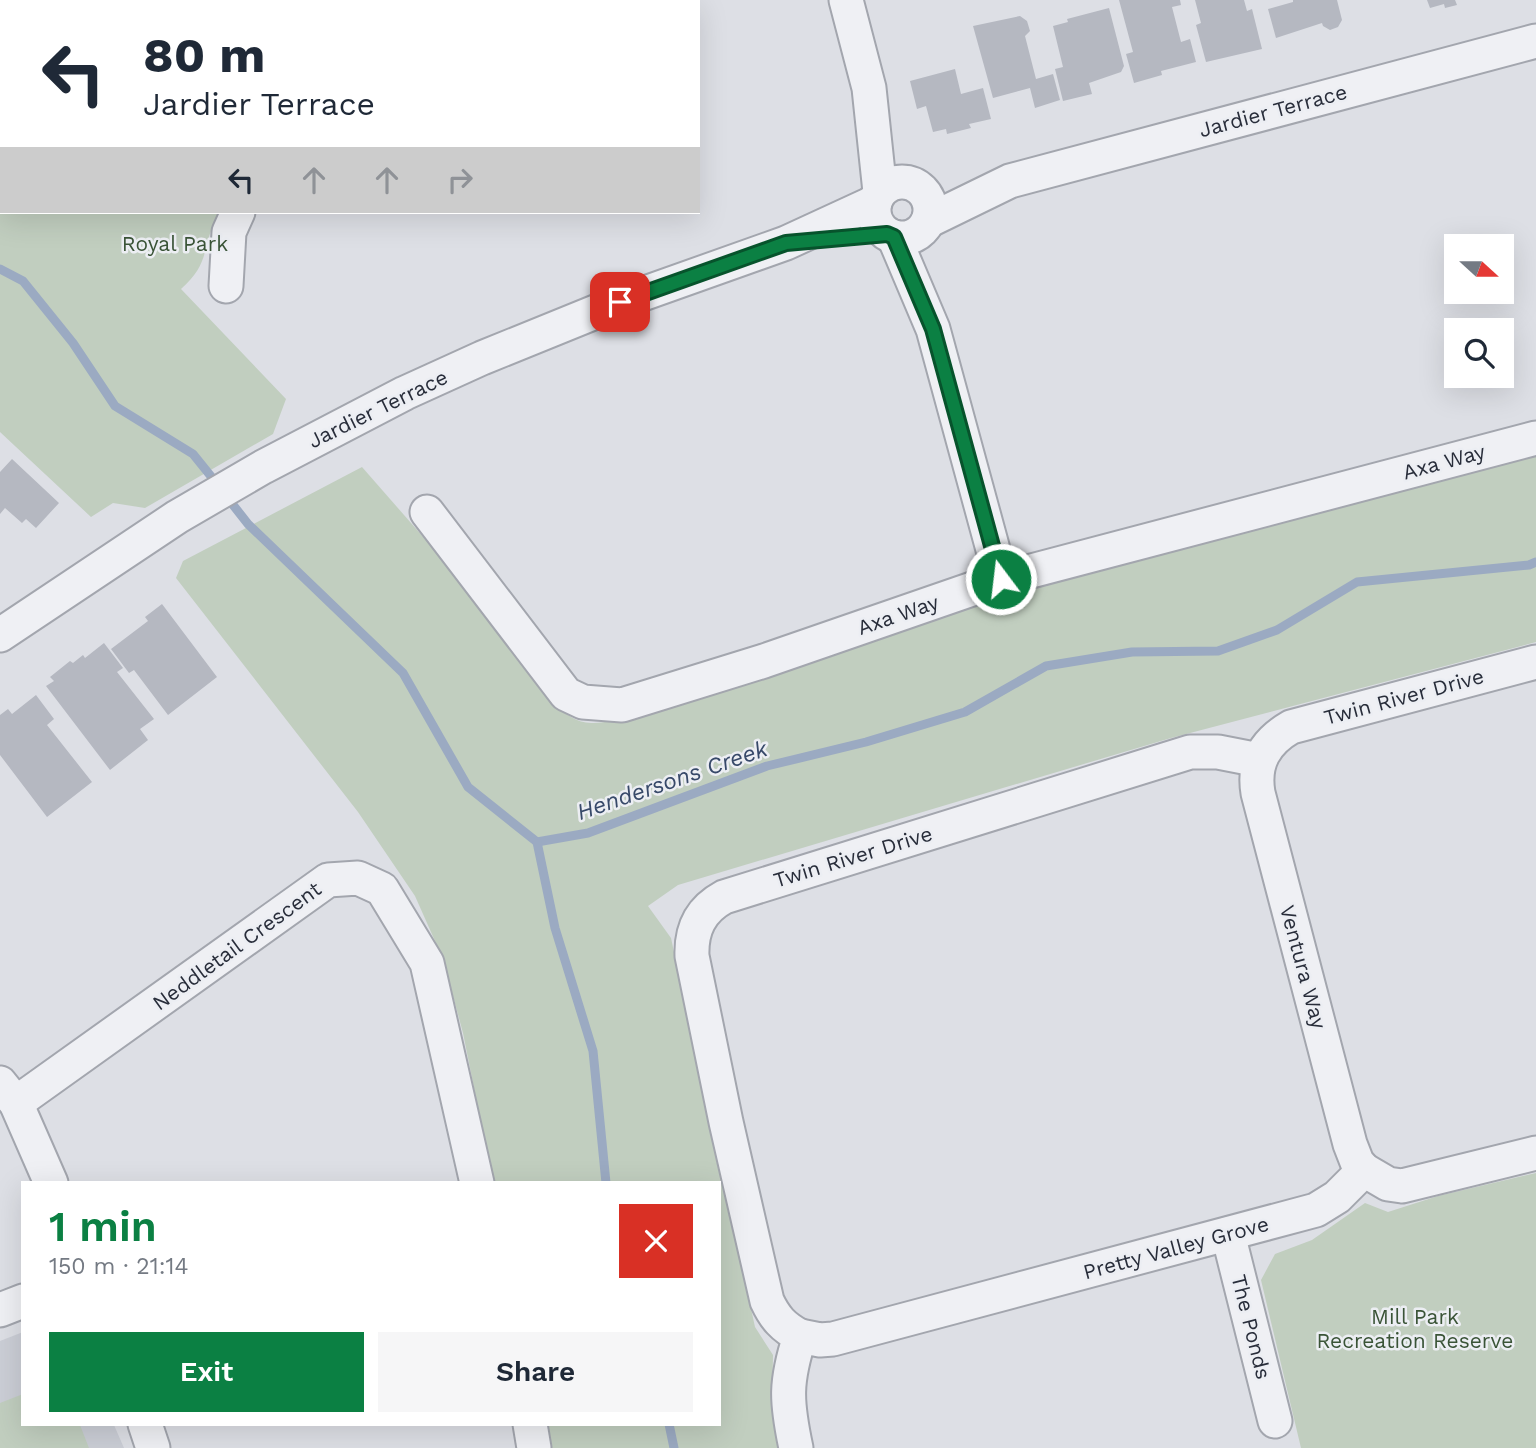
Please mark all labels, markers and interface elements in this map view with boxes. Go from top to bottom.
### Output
text: 80 m [143,26,265,84]
icon: left [28,28,119,119]
street label: Jardier Terrace [1196,79,1350,142]
text: Jardier Terrace [143,85,375,123]
icon: left [222,161,260,199]
icon: ahead [295,161,333,199]
icon: ahead [368,161,406,199]
icon: right [441,161,479,199]
park label: Royal Park [122,231,228,256]
north arrow [1444,234,1514,304]
map controls [1444,234,1514,388]
pin [590,272,650,332]
icon: arrive [601,283,639,321]
button: search [1444,318,1514,388]
street label: Jardier Terrace [304,364,452,453]
street label: Axa Way [1400,438,1488,485]
position arrow [964,542,1038,616]
street label: Axa Way [854,589,942,640]
street label: Twin River Drive [1321,663,1487,730]
water label: Hendersons Creek [573,735,773,826]
street label: Twin River Drive [770,821,935,893]
street label: Neddletail Crescent [147,876,326,1015]
street label: Ventura Way [1275,902,1332,1032]
text: 1 min [49,1202,157,1251]
button: close [619,1204,693,1278]
street label: Pretty Valley Grove [1080,1211,1271,1284]
text: 150 m · 21:14 [49,1253,189,1280]
street label: The Ponds [1226,1272,1277,1382]
park label: Mill Park Recreation Reserve [1317,1304,1513,1353]
button: Exit [49,1332,364,1412]
button: Share [378,1332,693,1412]

